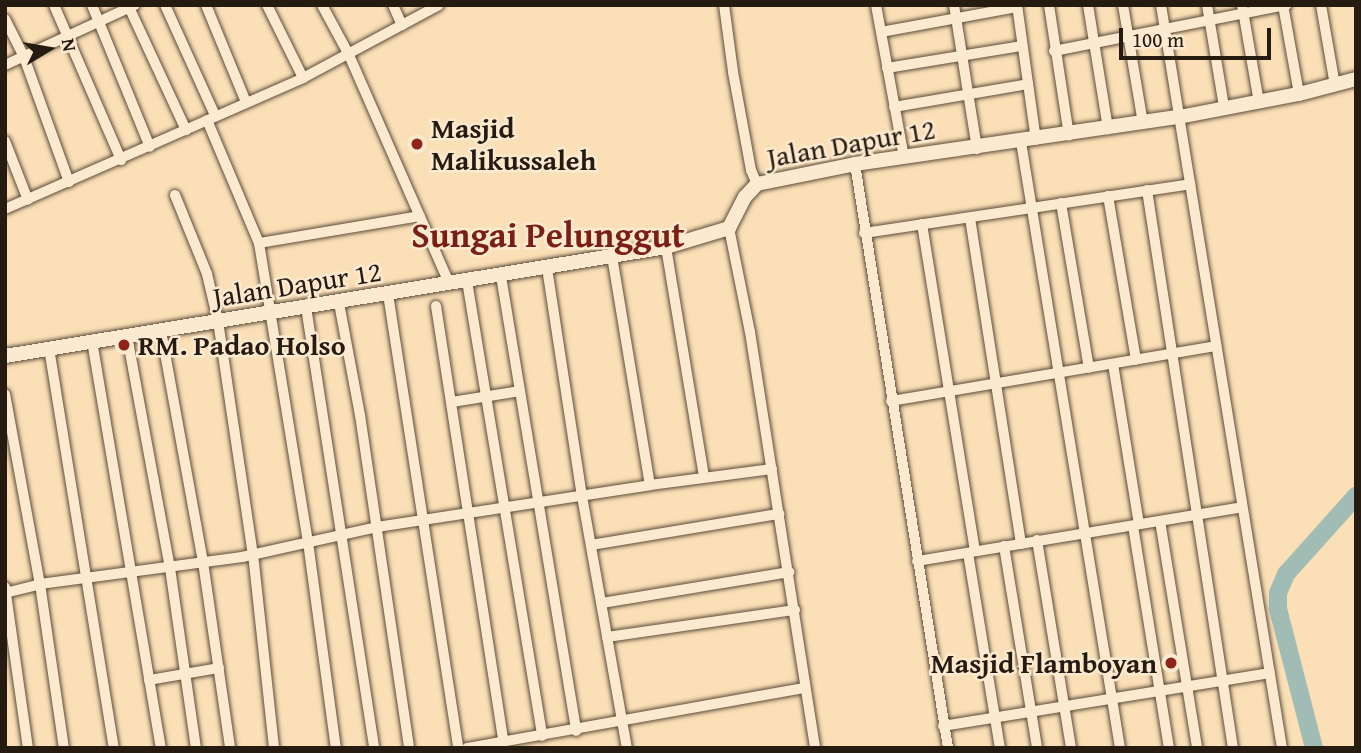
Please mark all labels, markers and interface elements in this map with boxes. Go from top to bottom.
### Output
north arrow [14,14,84,84]
scale bar [1123,14,1275,58]
text: 100 m [1132,24,1184,55]
text: N [55,36,85,54]
place label: Masjid Malikussaleh [431,111,596,177]
street label: Jalan Dapur 12 [764,112,938,174]
marker: Masjid Malikussaleh [409,136,425,152]
district label: Sungai Pelunggut [411,214,685,256]
street label: Jalan Dapur 12 [210,254,384,314]
place label: RM. Padao Holso [138,328,346,362]
marker: RM. Padao Holso [116,337,132,353]
place label: Masjid Flamboyan [931,646,1157,680]
marker: Masjid Flamboyan [1163,655,1179,671]

